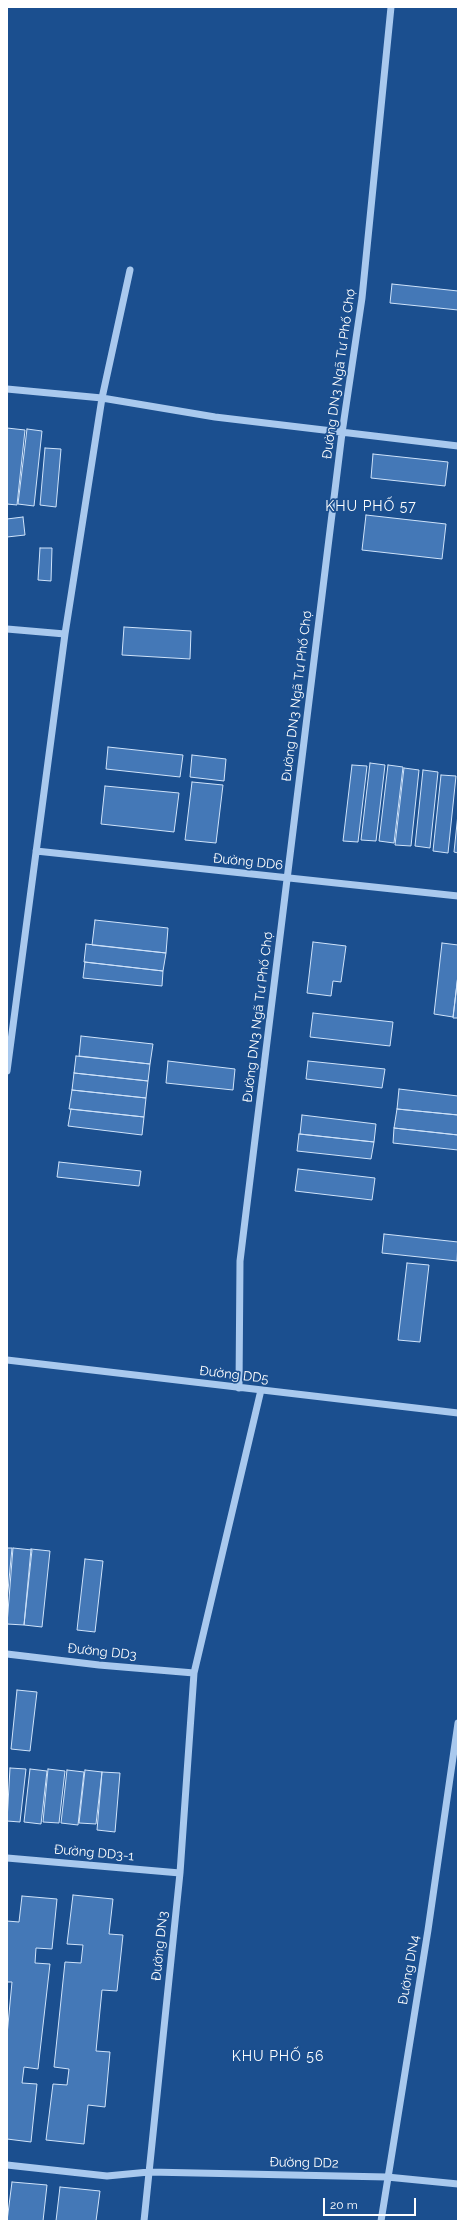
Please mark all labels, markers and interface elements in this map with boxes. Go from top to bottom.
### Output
street label: Đường DN3 Ngã Tư Phố Chợ [319,288,359,460]
district label: KHU PHỐ 57 [325,499,417,515]
street label: Đường DN3 Ngã Tư Phố Chợ [279,610,315,782]
street label: Đường DD6 [212,851,284,873]
street label: Đường DN3 Ngã Tư Phố Chợ [240,931,276,1103]
street label: Đường DD5 [199,1363,269,1387]
street label: Đường DD3 [67,1641,137,1663]
street label: Đường DD3-1 [53,1842,135,1864]
street label: Đường DN3 [149,1910,171,1982]
street label: Đường DN4 [395,1934,423,2006]
district label: KHU PHỐ 56 [232,2049,324,2065]
street label: Đường DD2 [269,2155,339,2171]
scale bar [325,2190,418,2216]
text: 20 m [330,2198,358,2212]

